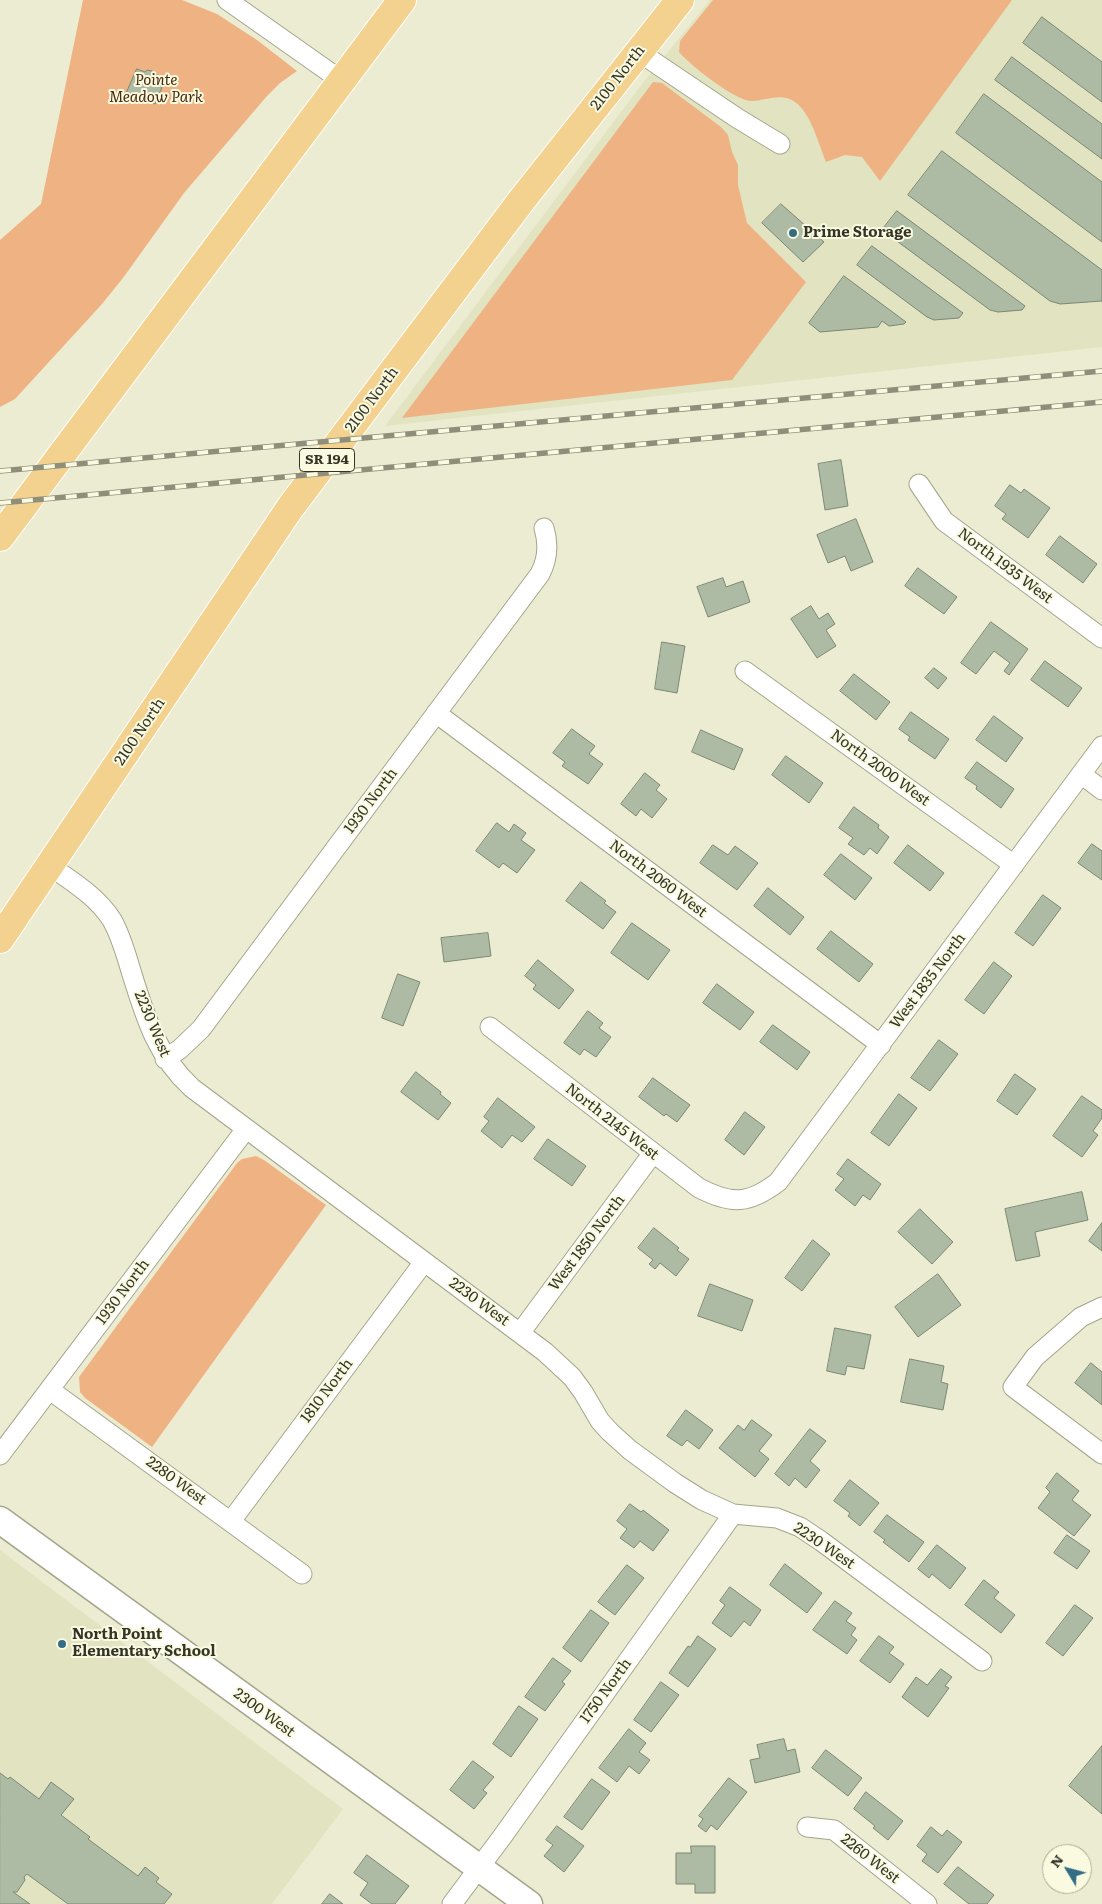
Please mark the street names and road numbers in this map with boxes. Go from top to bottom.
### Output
street label: 2100 North [587,42,649,114]
street label: 2100 North [341,364,403,436]
road number: SR 194 [300,448,354,472]
street label: North 1935 West [954,524,1056,608]
street label: 2100 North [111,695,169,769]
street label: North 2000 West [827,726,933,810]
street label: 1930 North [341,765,401,837]
street label: North 2060 West [606,836,710,922]
street label: West 1835 North [886,930,970,1032]
street label: 2230 West [130,988,174,1060]
street label: North 2145 West [562,1080,662,1164]
street label: West 1850 North [545,1191,629,1295]
street label: 1930 North [93,1256,153,1328]
street label: 2230 West [445,1274,513,1330]
street label: 1810 North [297,1355,357,1427]
street label: 2280 West [142,1453,210,1509]
street label: 2230 West [790,1519,858,1573]
street label: 1750 North [576,1655,636,1727]
street label: 2300 West [230,1685,298,1741]
street label: 2260 West [837,1830,903,1888]

